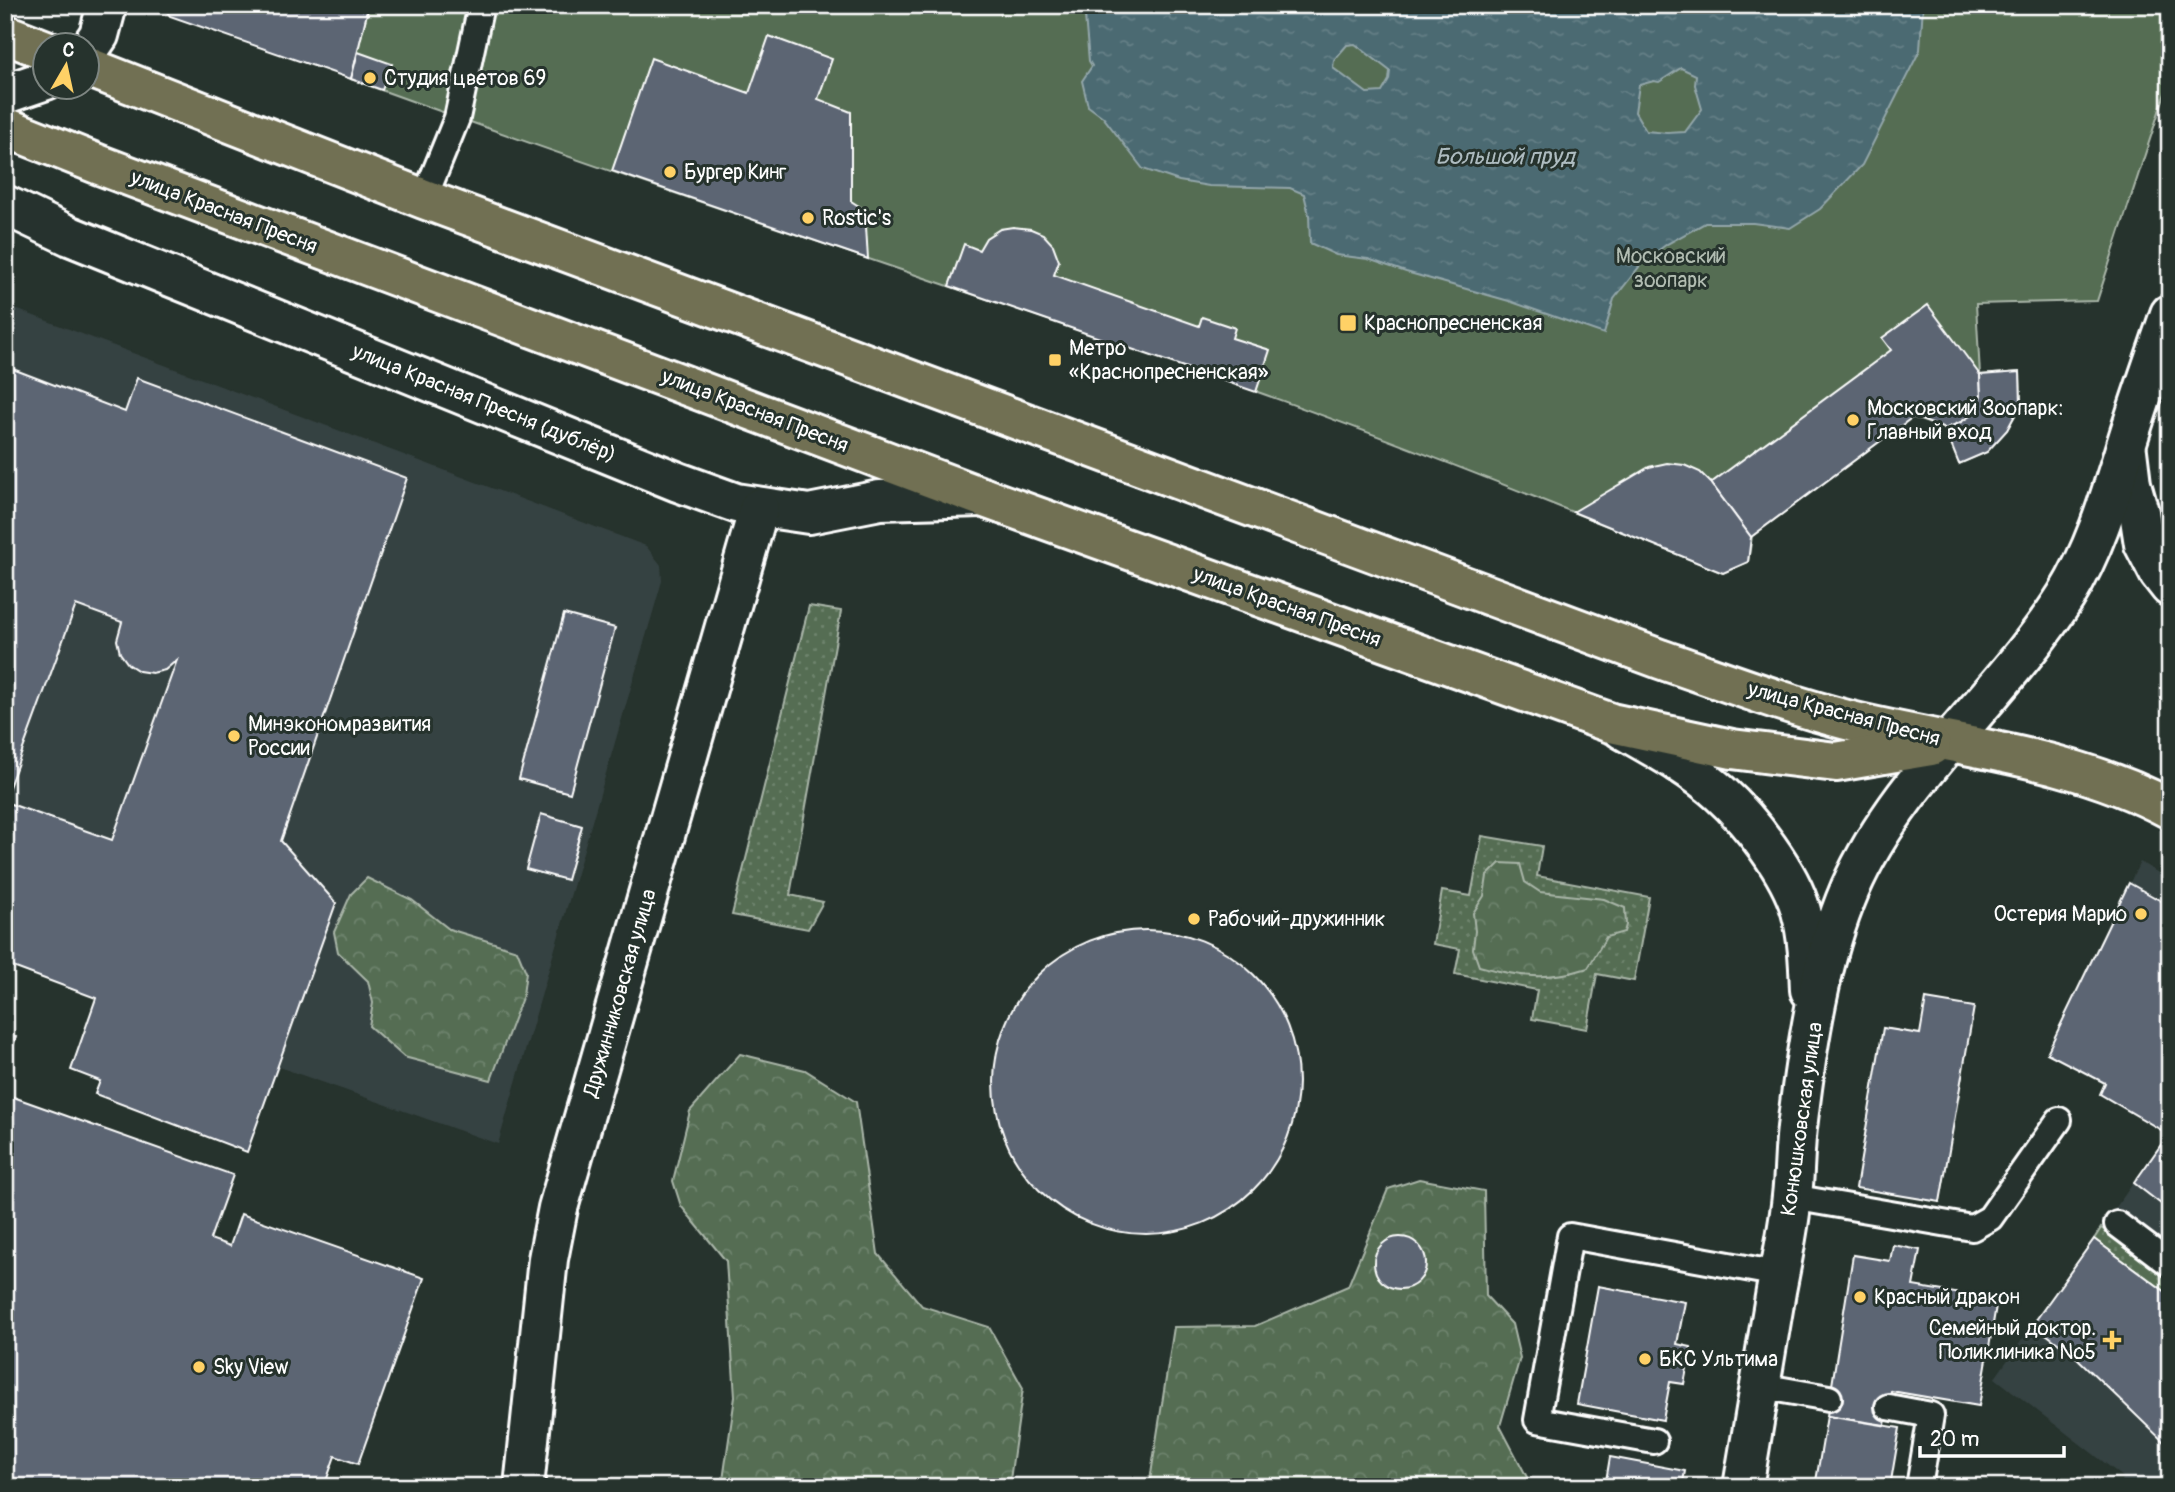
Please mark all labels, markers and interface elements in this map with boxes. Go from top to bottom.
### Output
north arrow [32,32,102,102]
text: С [61,37,76,63]
place label: Студия цветов 69 [384,65,546,92]
marker: Студия цветов 69 [362,70,378,86]
water label: Большой пруд [1435,142,1577,171]
place label: Бургер Кинг [684,159,787,186]
street label: улица Красная Пресня [126,164,321,260]
marker: Бургер Кинг [662,164,678,180]
place label: Rostic's [822,205,892,232]
marker: Rostic's [800,210,816,226]
park label: Московский зоопарк [1616,243,1726,294]
place label: Краснопресненская [1364,310,1542,337]
marker: Краснопресненская [1338,313,1358,333]
place label: Метро «Краснопресненская» [1069,335,1269,386]
street label: улица Красная Пресня (дублёр) [347,337,620,468]
marker: Метро «Краснопресненская» [1047,352,1063,368]
street label: улица Красная Пресня [657,363,852,459]
place label: Московский Зоопарк: Главный вход [1867,395,2064,446]
marker: Московский Зоопарк: Главный вход [1845,412,1861,428]
street label: улица Красная Пресня [1188,560,1385,654]
street label: улица Красная Пресня [1744,675,1943,753]
place label: Минэкономразвития России [248,711,431,762]
marker: Минэкономразвития России [226,728,242,744]
street label: Дружинниковская улица [577,886,663,1101]
place label: Остерия Марио [1993,901,2127,928]
place label: Рабочий-дружинник [1208,906,1385,933]
marker: Остерия Марио [2133,906,2149,922]
marker: Рабочий-дружинник [1186,911,1202,927]
street label: Конюшковская улица [1775,1020,1829,1218]
place label: Красный дракон [1874,1284,2020,1311]
marker: Красный дракон [1852,1289,1868,1305]
place label: Семейный доктор. Поликлиника №5 [1929,1315,2096,1366]
marker: Семейный доктор. Поликлиника №5 [2102,1330,2122,1350]
place label: БКС Ультима [1659,1346,1778,1373]
marker: БКС Ультима [1637,1351,1653,1367]
place label: Sky View [213,1354,288,1381]
marker: Sky View [191,1359,207,1375]
scale bar [1920,1415,2063,1459]
text: 20 m [1930,1426,1979,1453]

